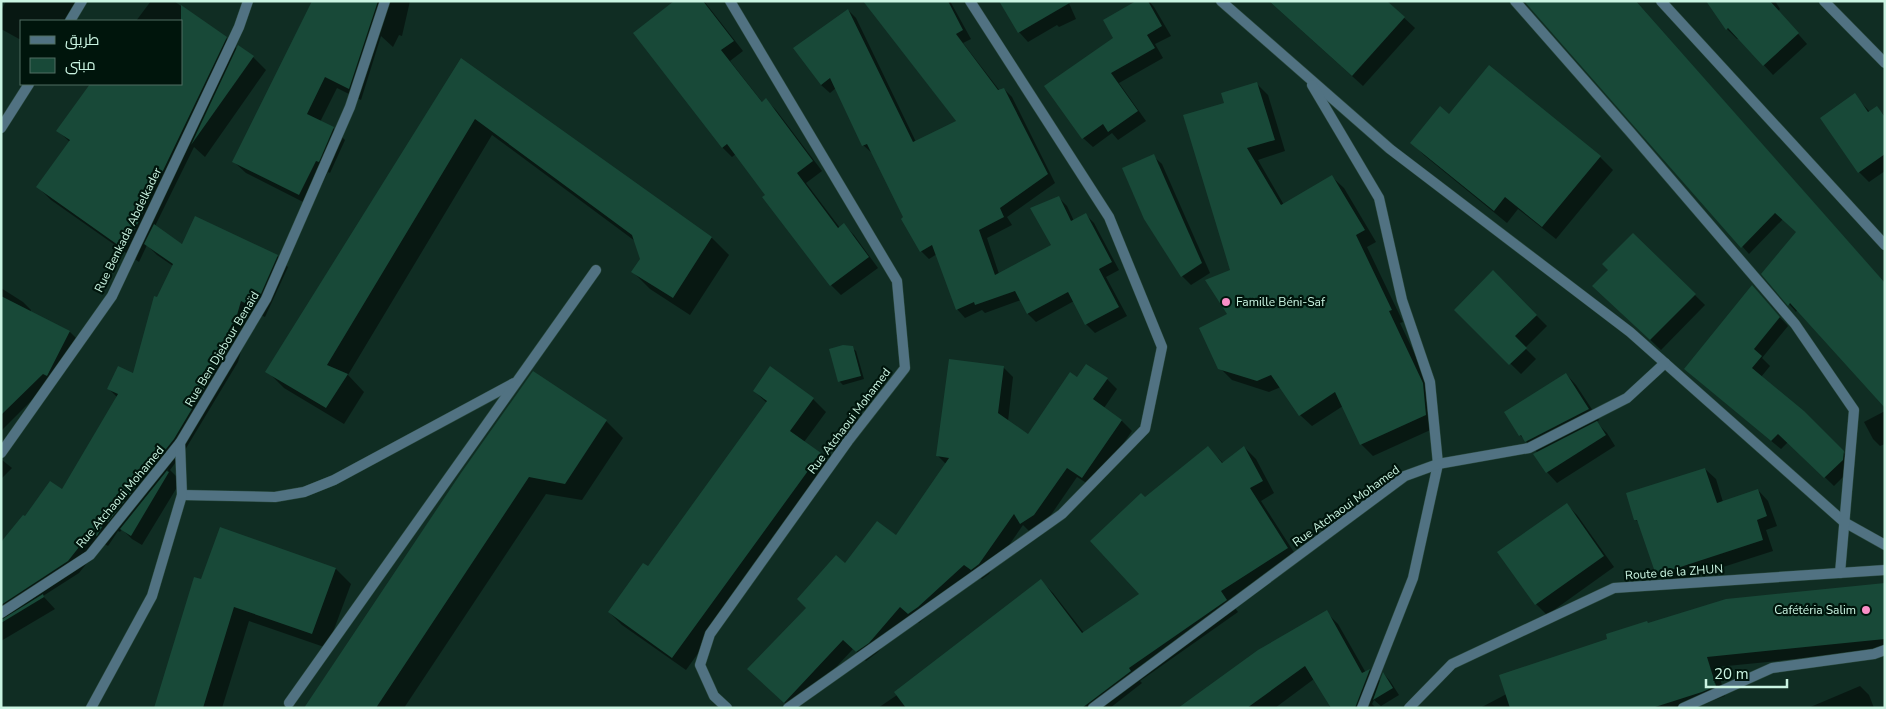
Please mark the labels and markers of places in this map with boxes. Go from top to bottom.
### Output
place label: Famille Béni-Saf [1236,294,1326,310]
marker: Famille Béni-Saf [1220,296,1232,308]
place label: Cafétéria Salim [1774,602,1856,618]
marker: Cafétéria Salim [1860,604,1872,616]

